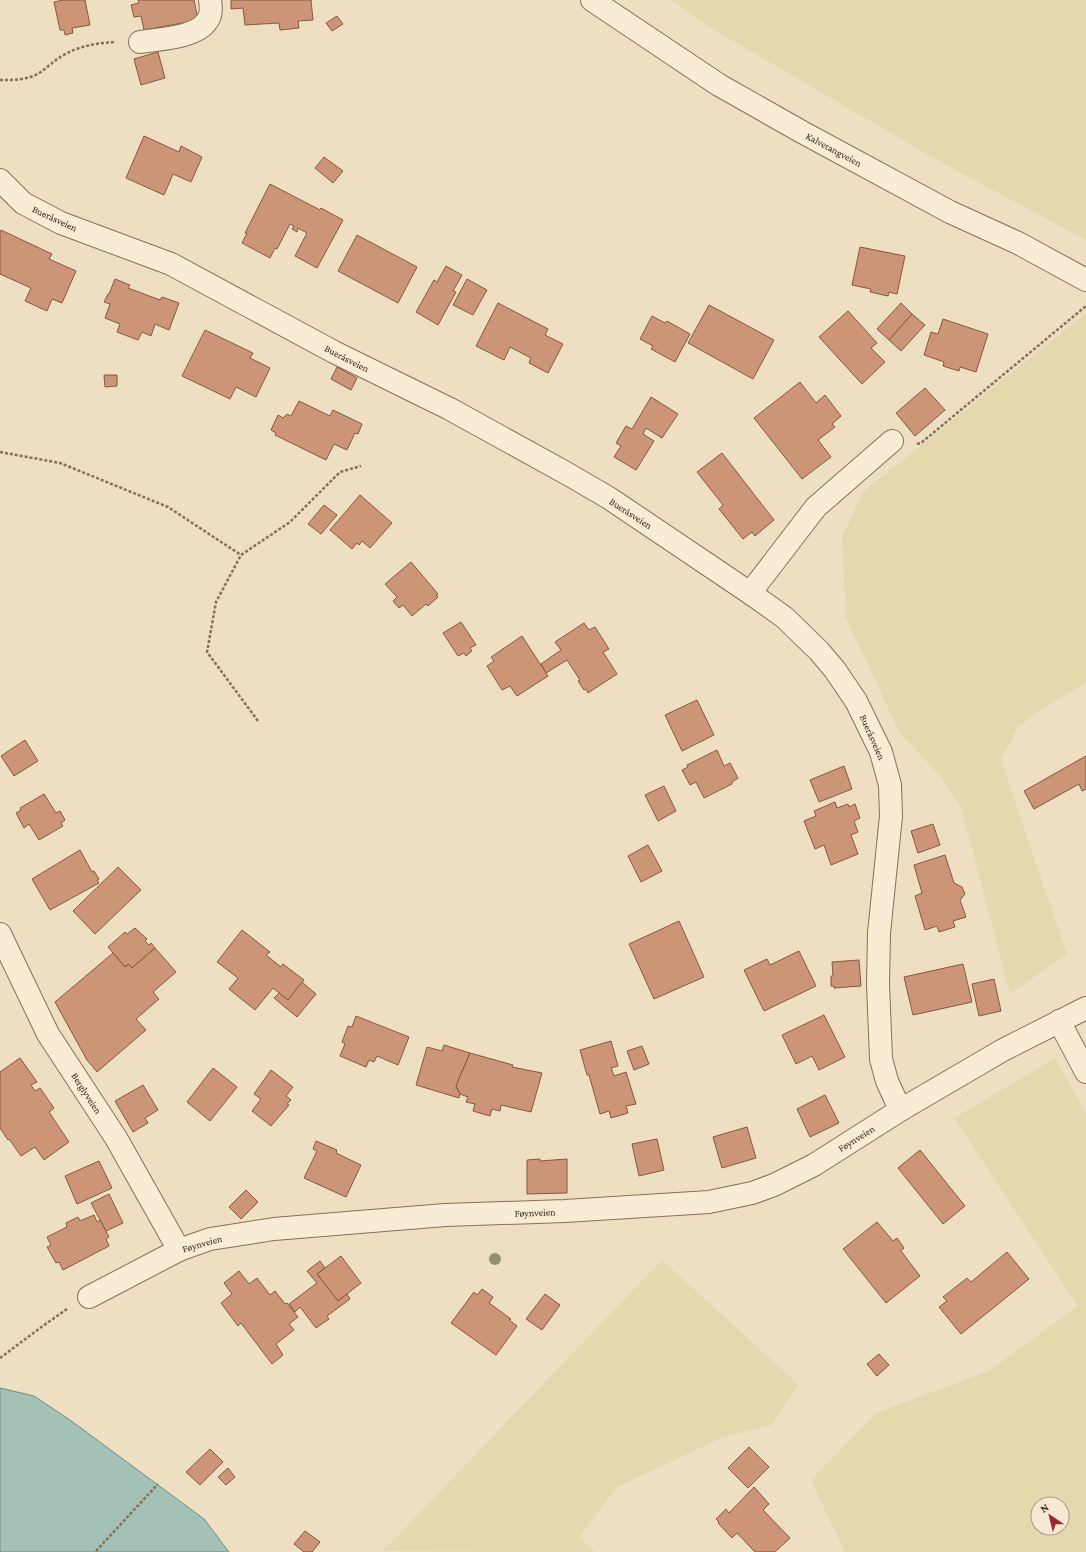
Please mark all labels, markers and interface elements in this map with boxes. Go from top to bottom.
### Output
street label: Kalvetangveien [804,130,864,169]
street label: Bueråsveien [31,203,80,234]
street label: Bueråsveien [323,343,371,375]
street label: Bueråsveien [607,496,655,532]
street label: Bueråsveien [858,713,888,762]
street label: Berglyveien [69,1071,104,1116]
street label: Føynveien [836,1123,877,1154]
street label: Føynveien [514,1206,556,1219]
street label: Føynveien [181,1232,224,1254]
north arrow [1030,1496,1070,1536]
text: N [1038,1500,1051,1515]

